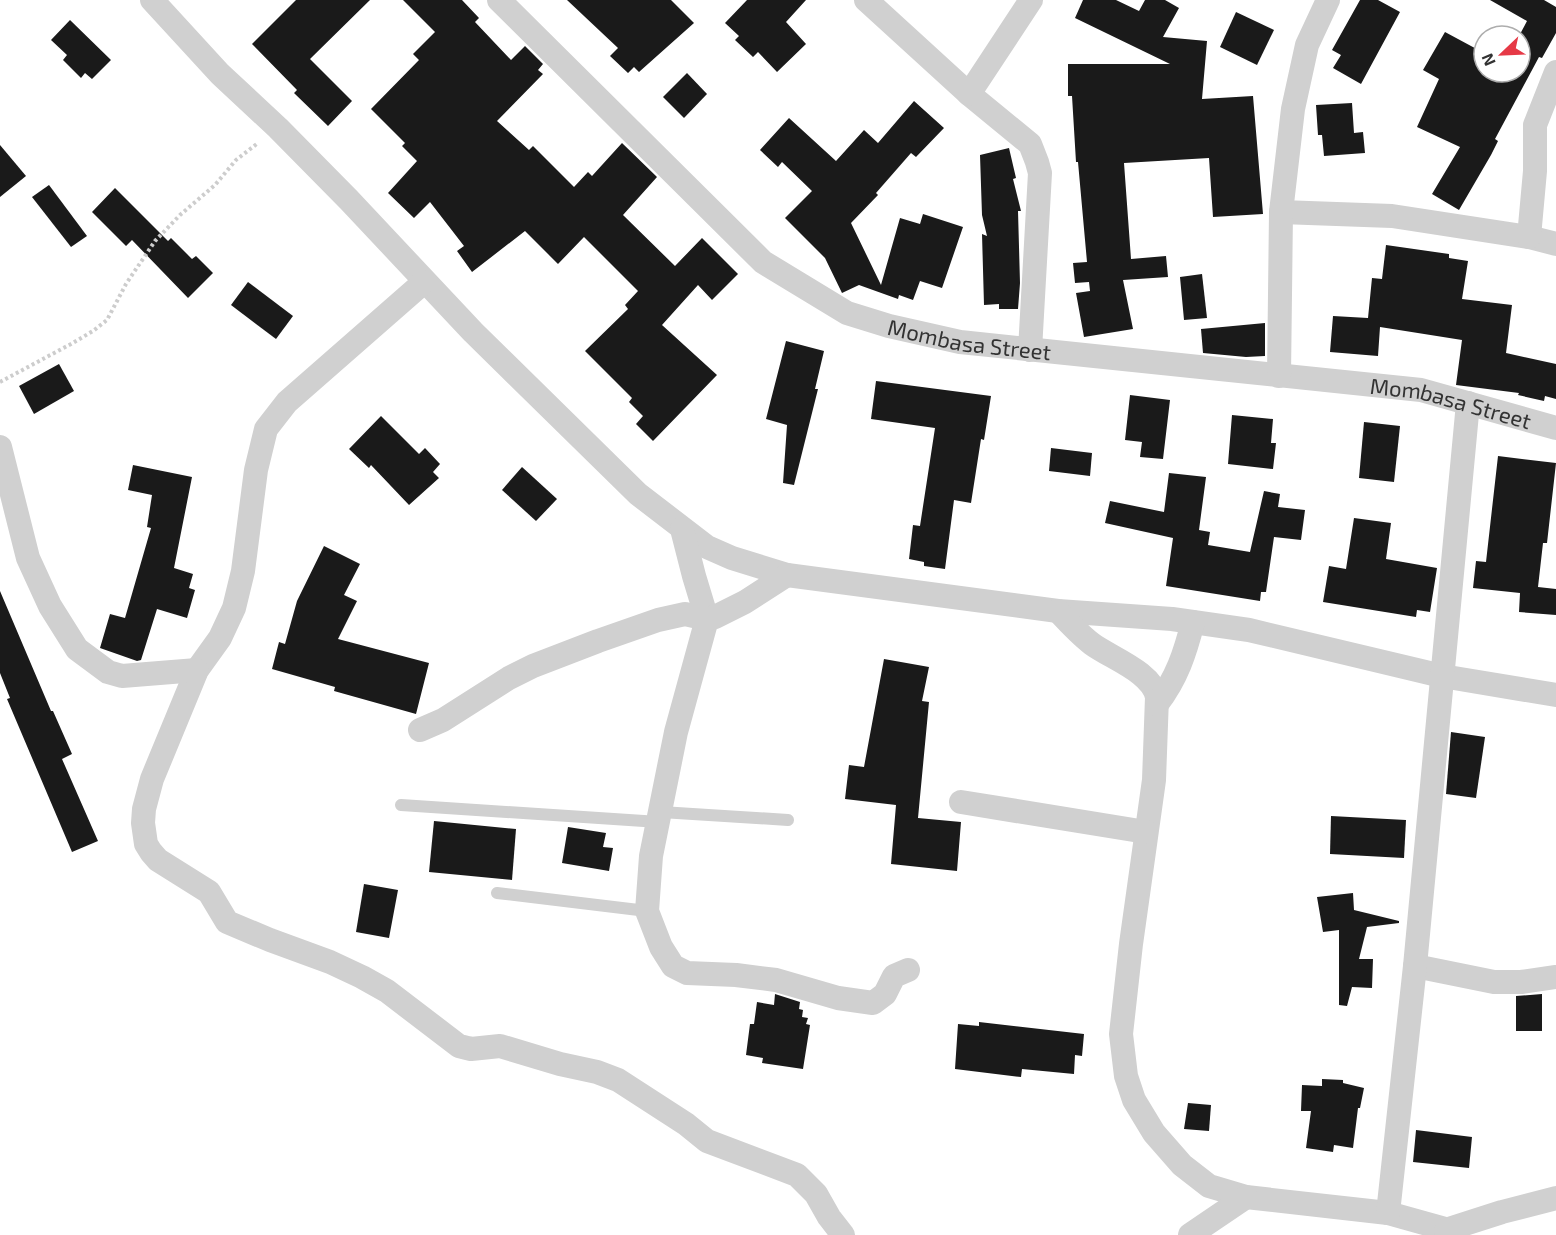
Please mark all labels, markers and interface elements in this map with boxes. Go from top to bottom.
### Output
north arrow [1472,24,1532,84]
text: N [1477,51,1499,69]
street label: Mombasa Street [885,313,1052,364]
street label: Mombasa Street [1369,372,1534,433]

